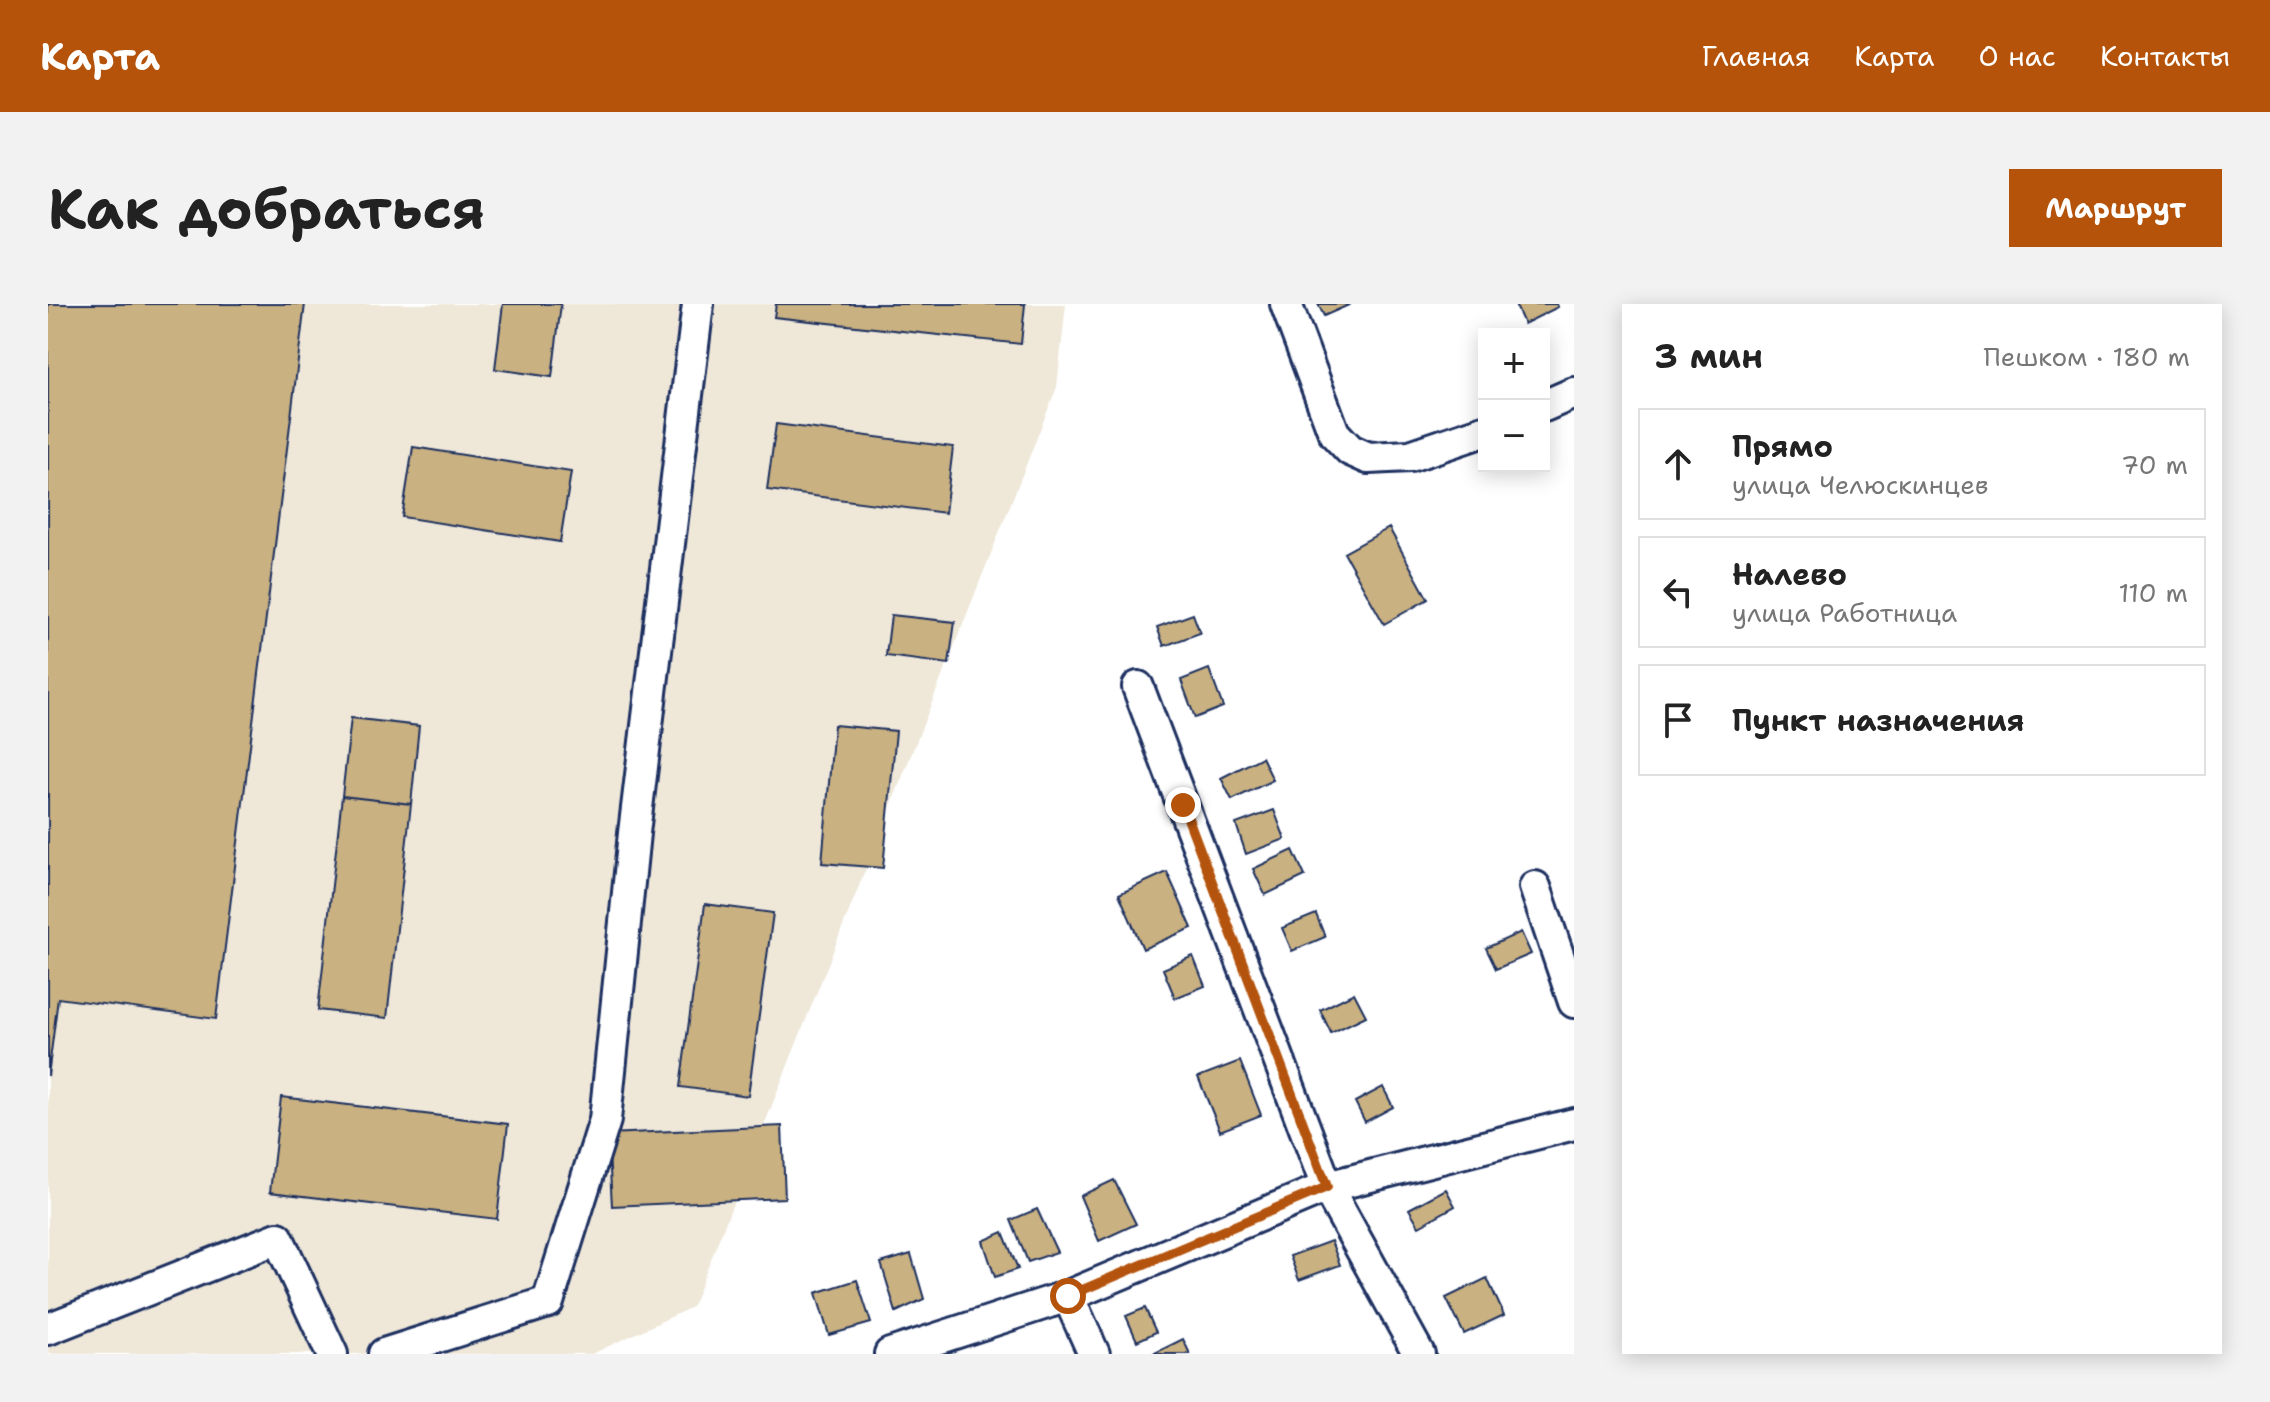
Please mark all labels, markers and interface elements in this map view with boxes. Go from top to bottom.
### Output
text: Карта [40,31,160,82]
text: Главная [1702,37,1810,75]
text: Карта [1854,37,1934,75]
text: О нас [1978,37,2056,75]
text: Контакты [2100,37,2230,75]
button: Маршрут [2009,169,2222,247]
text: Как добраться [48,171,485,246]
map controls [1478,328,1550,472]
button: + [1478,328,1550,400]
text: 3 мин [1654,333,1763,379]
text: Пешком · 180 m [1984,339,2190,374]
button: − [1478,400,1550,472]
text: Прямо [1732,426,1833,467]
icon: ahead [1656,442,1700,486]
text: 70 m [2121,447,2188,482]
text: улица Челюскинцев [1732,467,1988,502]
text: Налево [1732,554,1847,595]
icon: left [1656,570,1700,614]
text: 110 m [2118,575,2188,610]
text: улица Работница [1732,595,1957,630]
icon: arrive [1656,698,1700,742]
text: Пункт назначения [1732,700,2024,741]
route end [1165,787,1201,823]
route start [1050,1278,1086,1314]

